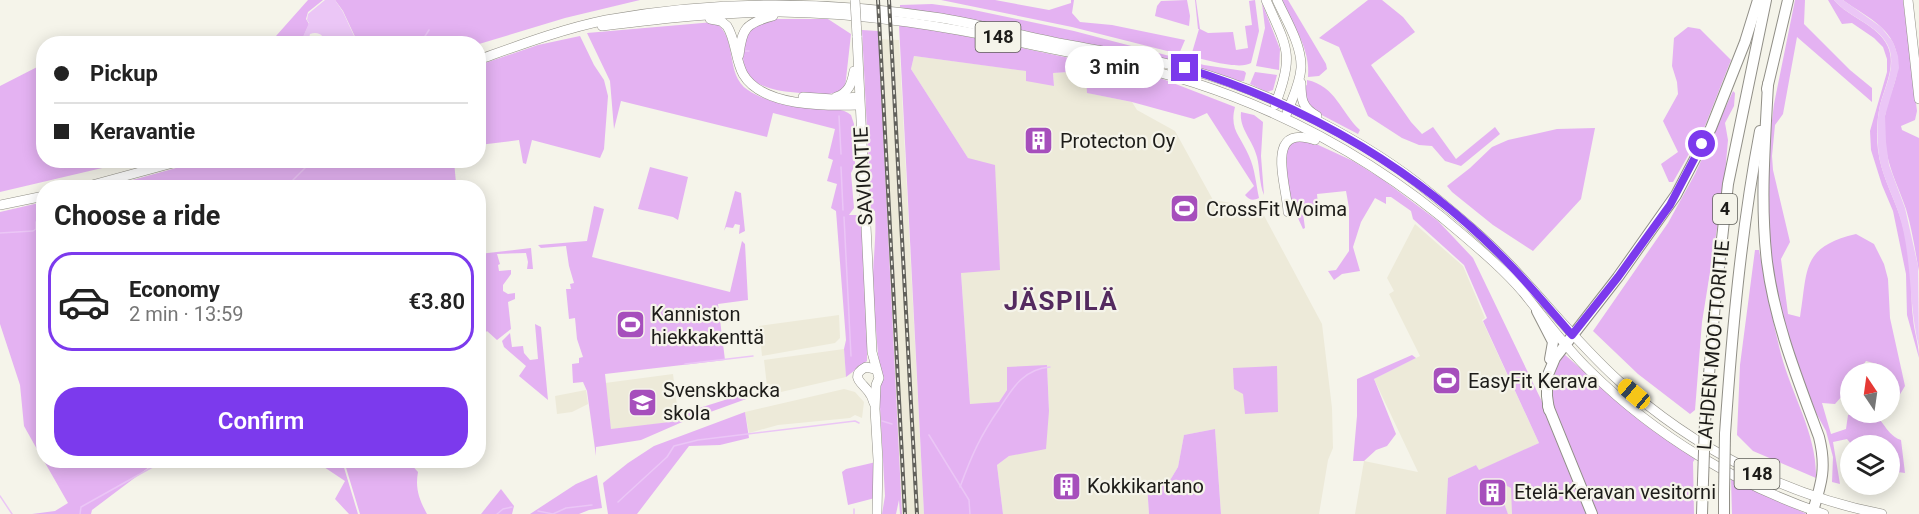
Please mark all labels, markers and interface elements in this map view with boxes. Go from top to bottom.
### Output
road number: 148 [976,22,1020,52]
callout: 3 min [1065,47,1164,89]
route end [1171,54,1198,81]
text: 3 min [1089,55,1140,79]
text: Pickup [90,61,158,86]
text: Keravantie [90,119,195,144]
building icon: Protecton Oy [1023,125,1055,157]
street label: SAVIONTIE [848,126,878,226]
place label: Protecton Oy [1060,129,1176,153]
route start [1688,130,1715,157]
sports icon: CrossFit Woima [1169,193,1201,225]
road number: 4 [1713,194,1737,224]
place label: CrossFit Woima [1206,197,1347,221]
text: Choose a ride [54,200,220,232]
street label: LAHDEN MOOTTORITIE [1692,239,1734,451]
icon: car [57,275,111,329]
text: Economy [129,277,220,302]
district label: JÄSPILÄ [1004,286,1118,316]
text: €3.80 [408,289,465,314]
text: 2 min · 13:59 [129,302,244,326]
place label: Kanniston hiekkakenttä [651,302,764,349]
sports icon: Kanniston hiekkakenttä [614,309,646,341]
north arrow [1840,363,1900,423]
map controls [1840,363,1900,495]
sports icon: EasyFit Kerava [1431,365,1463,397]
place label: EasyFit Kerava [1468,369,1598,393]
car [1614,376,1654,412]
place label: Svenskbacka skola [663,378,780,425]
school or university icon: Svenskbacka skola [626,386,658,418]
button: Confirm [54,387,468,456]
button: layers [1840,435,1900,495]
road number: 148 [1734,459,1780,489]
building icon: Kokkikartano [1050,470,1082,502]
place label: Kokkikartano [1087,474,1204,498]
building icon: Etelä-Keravan vesitorni [1477,476,1509,508]
place label: Etelä-Keravan vesitorni [1514,480,1716,504]

